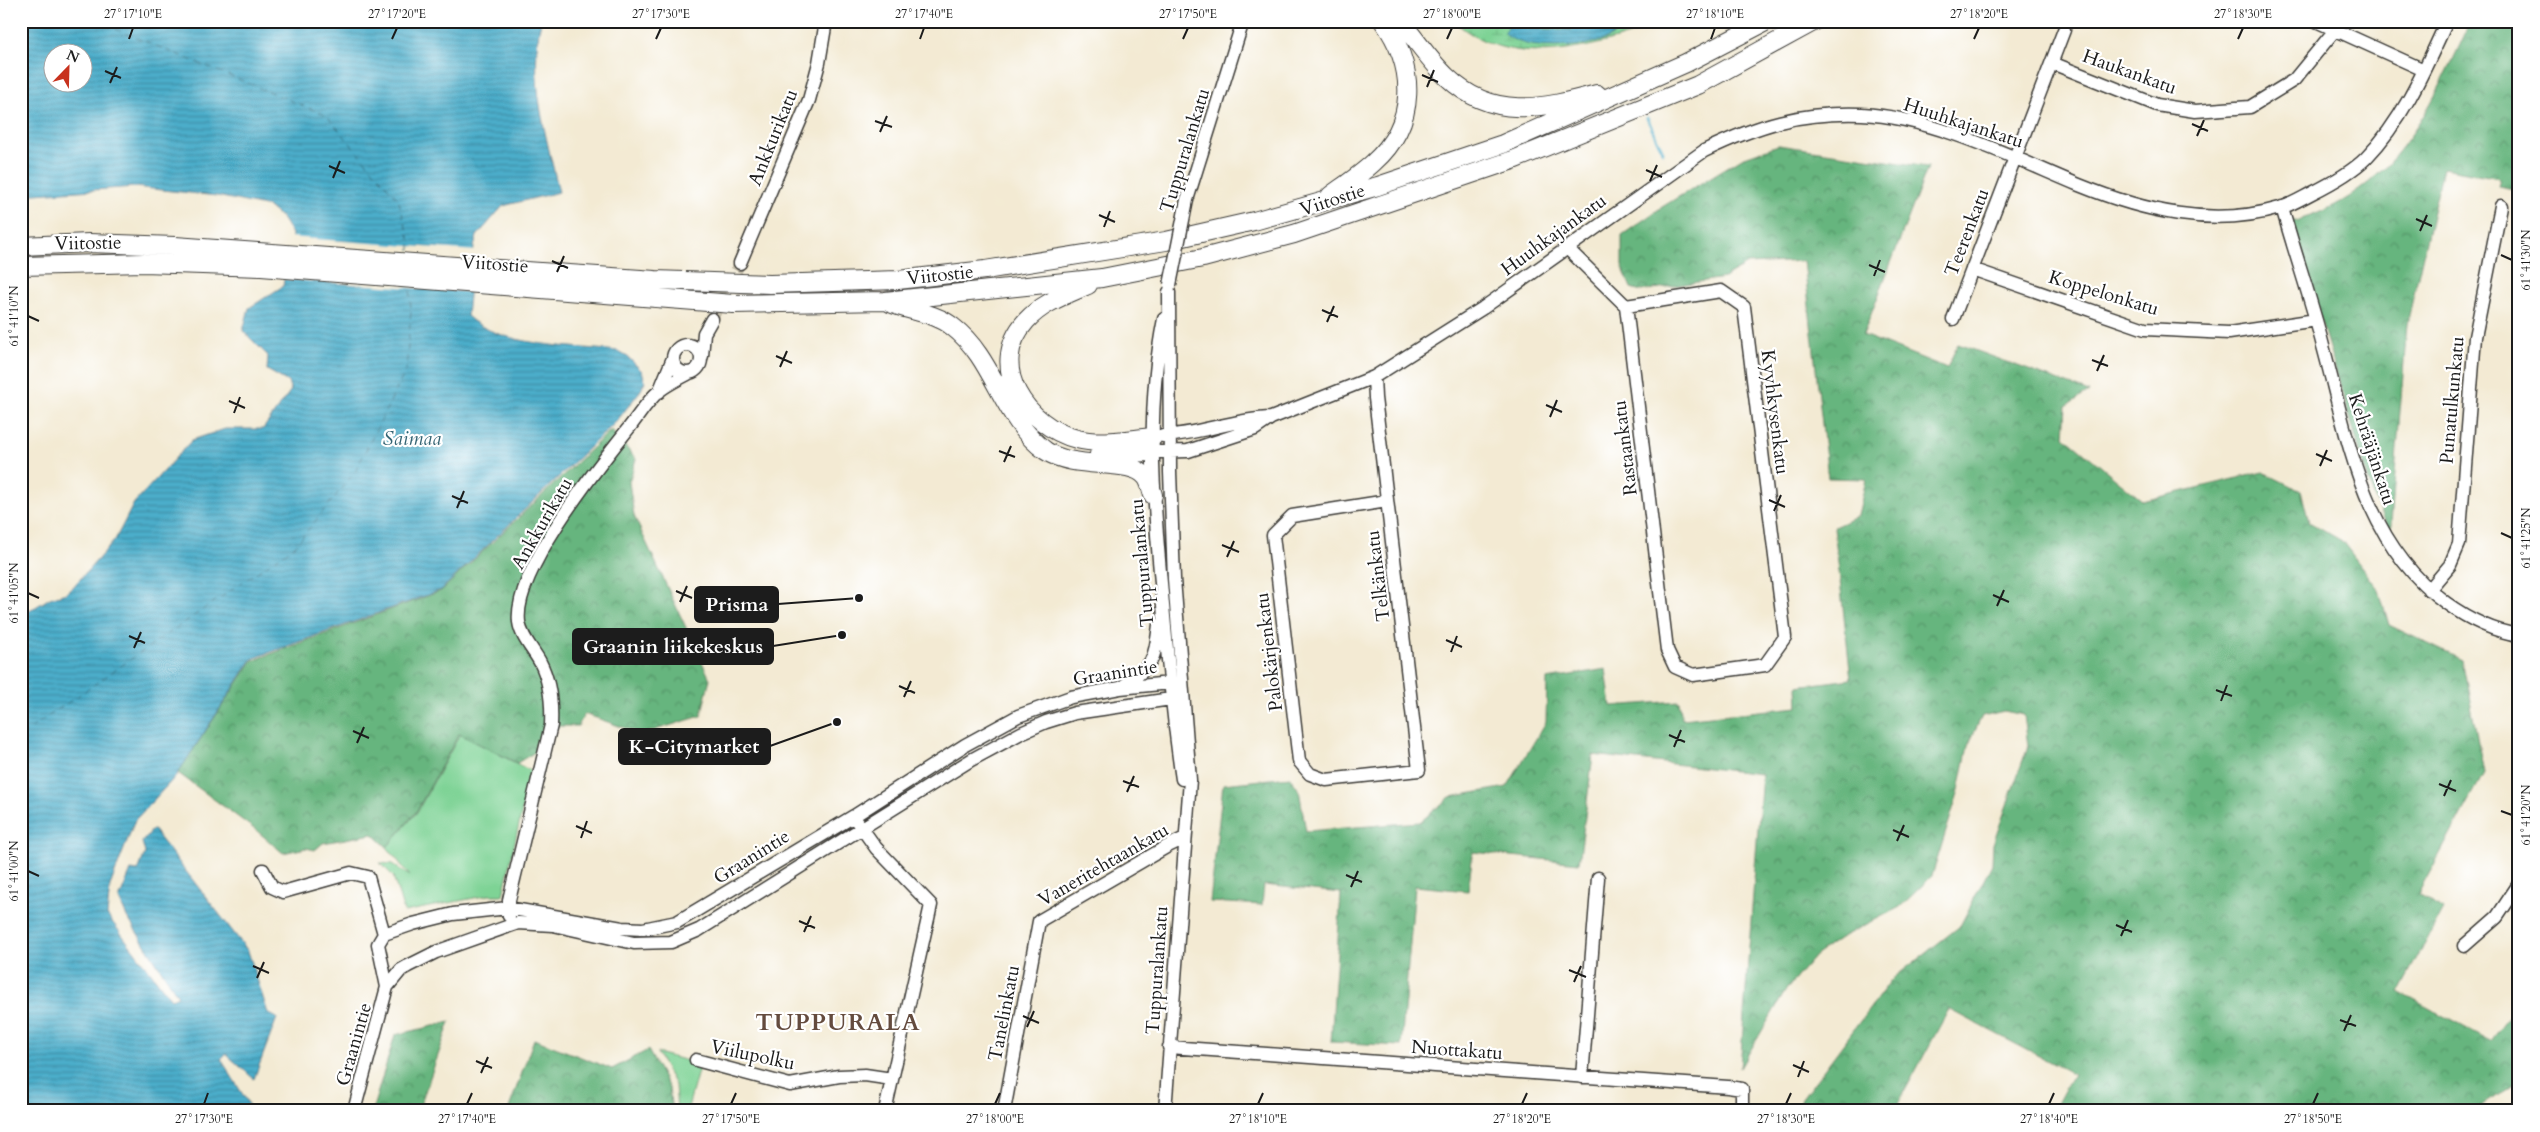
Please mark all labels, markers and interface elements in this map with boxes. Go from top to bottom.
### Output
text: 27°17'10"E [104,6,162,22]
text: 27°17'20"E [368,6,426,22]
text: 27°17'30"E [632,6,690,22]
text: 27°17'40"E [895,6,953,22]
text: 27°17'50"E [1159,6,1217,22]
text: 27°18'00"E [1423,6,1481,22]
text: 27°18'10"E [1686,6,1744,22]
text: 27°18'20"E [1950,6,2008,22]
text: 27°18'30"E [2214,6,2272,22]
north arrow [42,42,92,92]
street label: Haukankatu [2079,43,2180,101]
text: N [64,45,82,68]
street label: Ankkurikatu [742,85,804,190]
street label: Tuppuralankatu [1154,85,1216,216]
street label: Huuhkajankatu [1900,91,2027,155]
street label: Viitostie [1296,177,1368,223]
street label: Teerenkatu [1938,185,1996,280]
street label: Huuhkajankatu [1495,188,1612,282]
street label: Viitostie [54,229,122,257]
text: 61°41'30"N [2518,229,2534,290]
street label: Viitostie [460,249,529,279]
street label: Viitostie [905,259,975,291]
street label: Koppelonkatu [2045,264,2162,322]
text: 61°41'10"N [6,285,22,346]
street label: Punatulkunkatu [2433,335,2471,465]
street label: Kyyhkysenkatu [1754,348,1796,476]
street label: Kehrääjänkatu [2342,390,2402,509]
street label: Rastaankatu [1606,399,1644,497]
water label: Saimaa [383,425,441,452]
street label: Ankkurikatu [505,473,579,574]
street label: Tuppuralankatu [1123,498,1161,628]
text: 61°41'25"N [2518,507,2534,568]
street label: Telkänkatu [1360,529,1396,623]
text: 61°41'05"N [6,562,22,623]
callout: Prisma [695,587,778,622]
text: Prisma [706,591,768,618]
street label: Palokärjenkatu [1249,591,1289,713]
callout: Graanin liikekeskus [573,629,773,664]
text: Graanin liikekeskus [583,633,763,660]
street label: Graanintie [1071,653,1159,693]
callout: K-Citymarket [619,729,770,764]
text: K-Citymarket [629,733,759,760]
text: 61°41'20"N [2518,784,2534,845]
street label: Vaneritehtaankatu [1033,817,1174,913]
street label: Graanintie [708,823,795,890]
text: 61°41'00"N [6,840,22,901]
street label: Tuppuralankatu [1140,905,1174,1035]
street label: Tanelinkatu [982,963,1026,1063]
street label: Graanintie [330,1000,378,1089]
district label: TUPPURALA [755,1006,921,1039]
street label: Viilupolku [708,1033,797,1077]
street label: Nuottakatu [1410,1034,1504,1066]
text: 27°17'30"E [175,1111,233,1127]
text: 27°17'40"E [438,1111,496,1127]
text: 27°17'50"E [702,1111,760,1127]
text: 27°18'00"E [966,1111,1024,1127]
text: 27°18'10"E [1229,1111,1287,1127]
text: 27°18'20"E [1493,1111,1551,1127]
text: 27°18'30"E [1757,1111,1815,1127]
text: 27°18'40"E [2020,1111,2078,1127]
text: 27°18'50"E [2284,1111,2342,1127]

